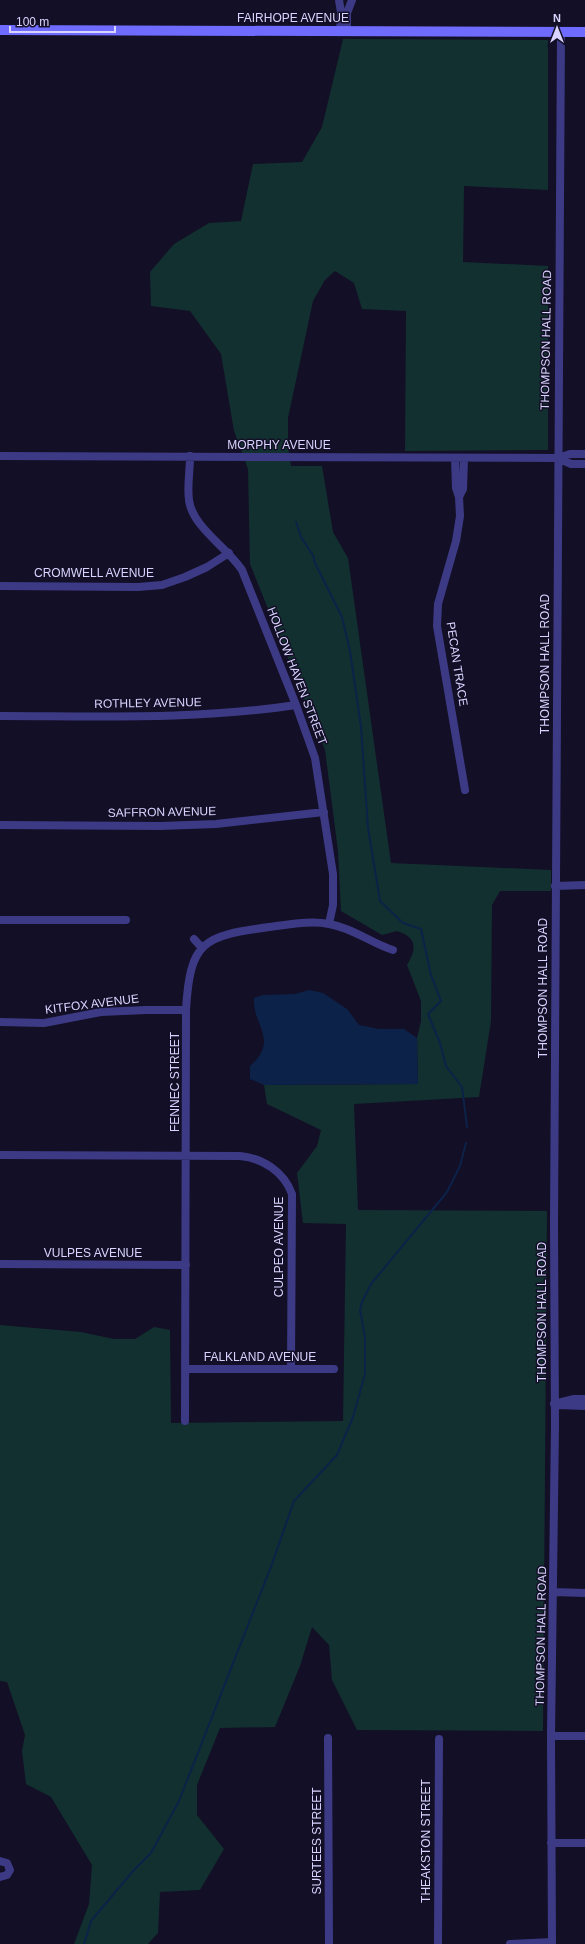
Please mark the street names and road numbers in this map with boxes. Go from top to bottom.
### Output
street label: FAIRHOPE AVENUE [237,11,349,25]
street label: THOMPSON HALL ROAD [538,269,554,410]
street label: MORPHY AVENUE [227,438,331,452]
street label: CROMWELL AVENUE [34,566,154,580]
street label: THOMPSON HALL ROAD [538,594,552,734]
street label: HOLLOW HAVEN STREET [264,605,330,748]
street label: PECAN TRACE [443,621,471,707]
street label: ROTHLEY AVENUE [94,695,202,711]
street label: SAFFRON AVENUE [108,804,216,820]
street label: THOMPSON HALL ROAD [536,918,550,1058]
street label: KITFOX AVENUE [44,991,140,1017]
street label: FENNEC STREET [168,1031,182,1132]
street label: CULPEO AVENUE [272,1197,286,1297]
street label: THOMPSON HALL ROAD [535,1242,549,1382]
street label: VULPES AVENUE [44,1246,142,1260]
street label: FALKLAND AVENUE [204,1350,316,1364]
street label: THOMPSON HALL ROAD [533,1565,549,1706]
street label: THEAKSTON STREET [419,1778,433,1903]
street label: SURTEES STREET [310,1787,324,1895]

